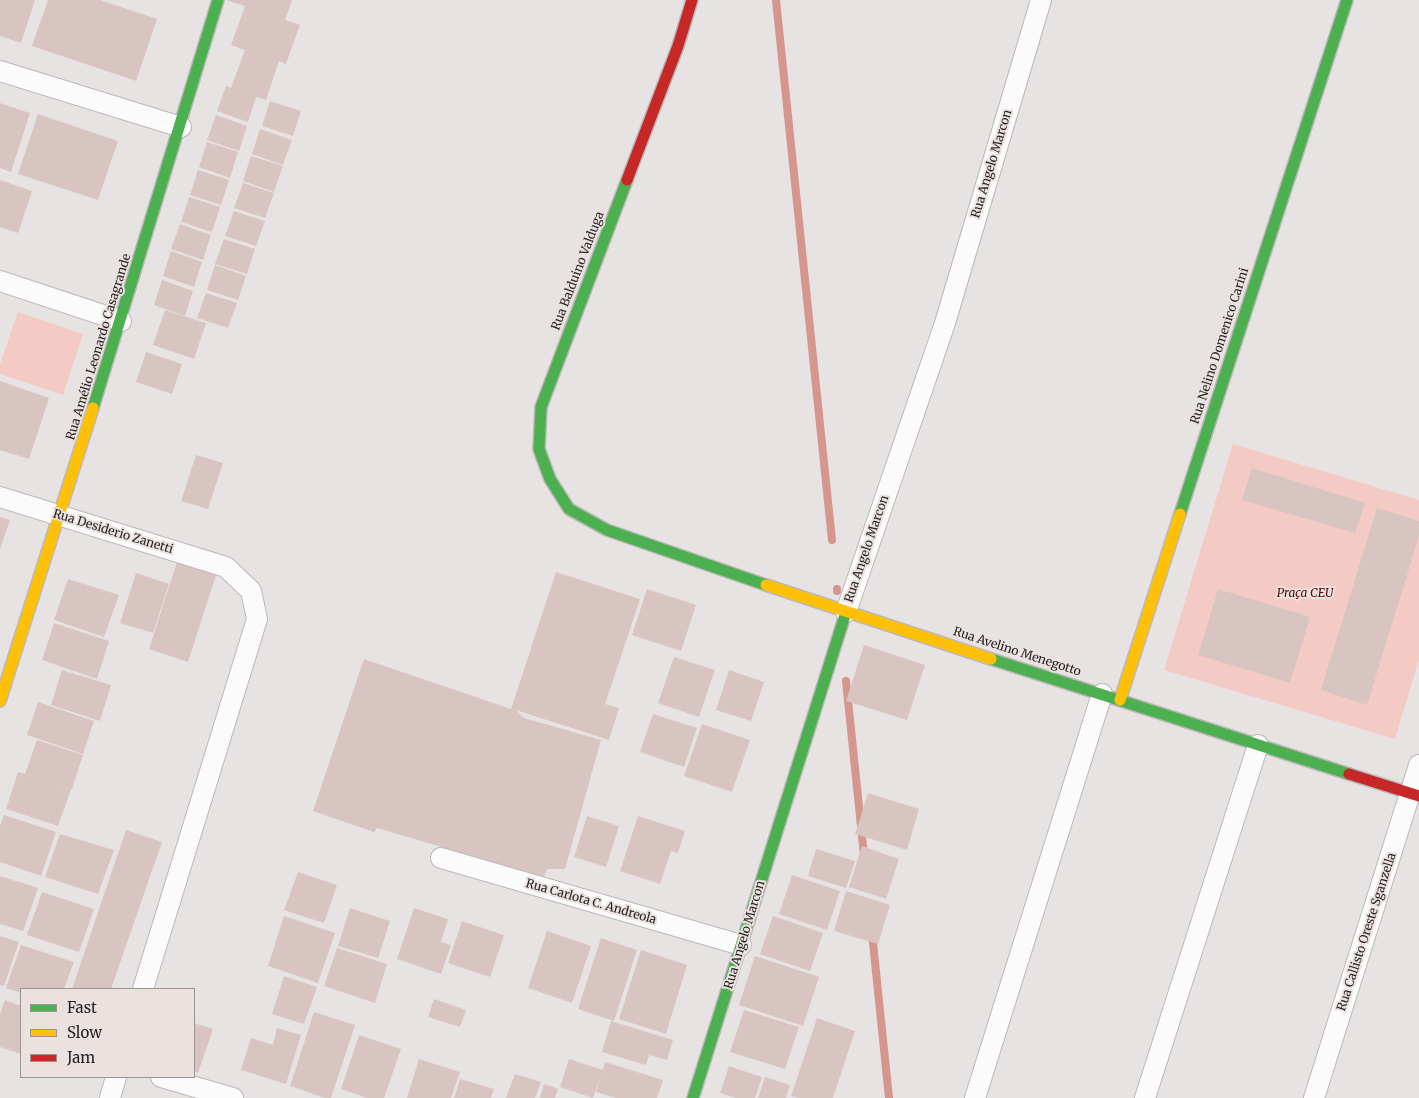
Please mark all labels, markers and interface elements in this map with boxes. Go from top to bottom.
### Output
street label: Rua Angelo Marcon [969,108,1015,220]
street label: Rua Balduino Valduga [549,210,607,332]
street label: Rua Amélio Leonardo Casagrande [64,252,134,442]
street label: Rua Nelino Domenico Carini [1188,266,1252,426]
street label: Rua Angelo Marcon [842,493,892,605]
street label: Rua Desiderio Zanetti [51,507,175,557]
park label: Praça CEU [1277,587,1333,601]
street label: Rua Avelino Menegotto [951,625,1083,679]
street label: Rua Callisto Oreste Sganzella [1335,851,1399,1013]
street label: Rua Carlota C. Andreola [524,876,658,928]
street label: Rua Angelo Marcon [722,879,768,991]
legend [20,988,195,1078]
text: Fast [67,998,97,1017]
text: Slow [67,1023,102,1042]
text: Jam [67,1048,95,1067]

